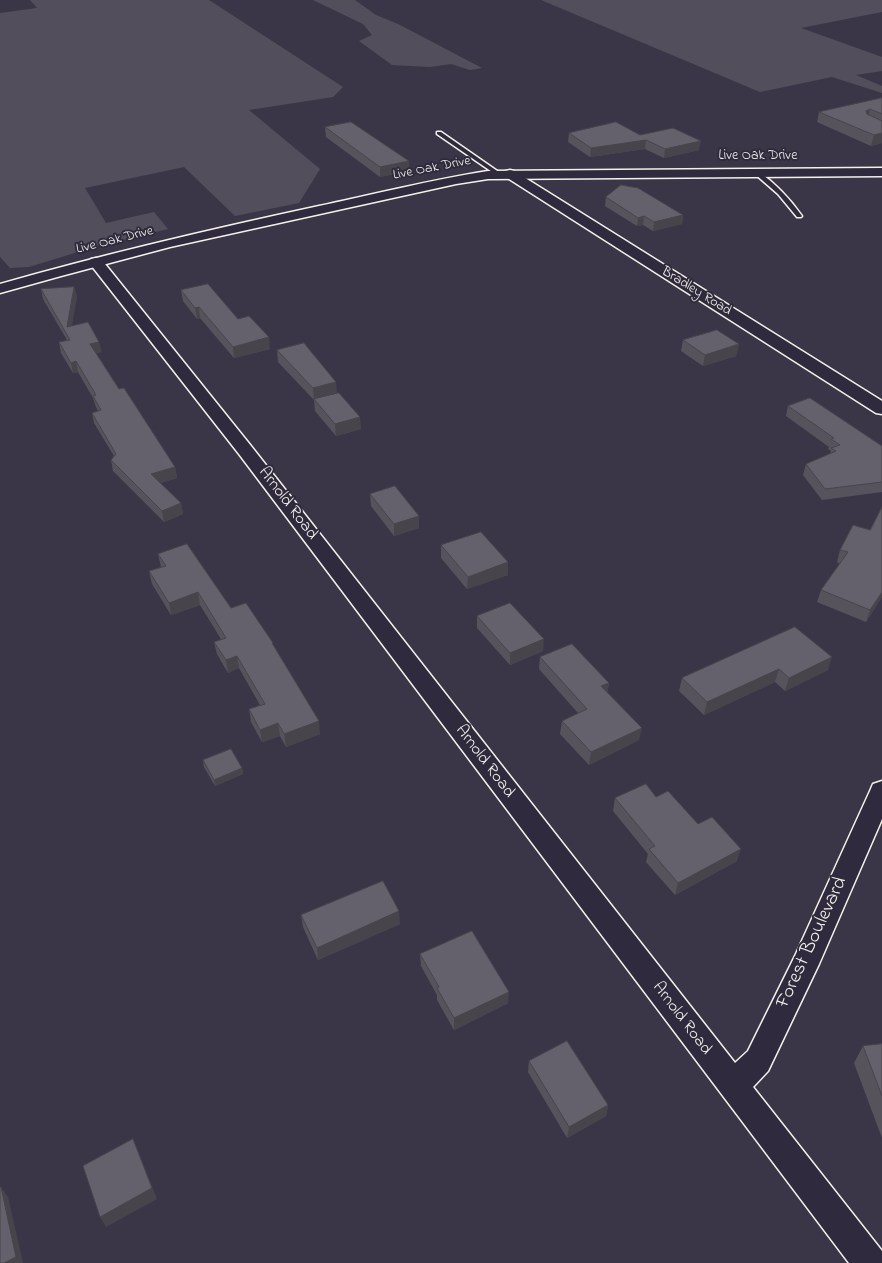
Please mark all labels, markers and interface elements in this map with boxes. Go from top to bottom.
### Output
street label: Live Oak Drive [719,149,797,165]
street label: Live Oak Drive [392,153,472,185]
street label: Live Oak Drive [75,223,155,259]
street label: Bradley Road [658,264,734,320]
street label: Arnold Road [253,463,321,545]
street label: Arnold Road [450,721,518,803]
street label: Forest Boulevard [772,874,854,1012]
street label: Arnold Road [647,978,715,1060]

